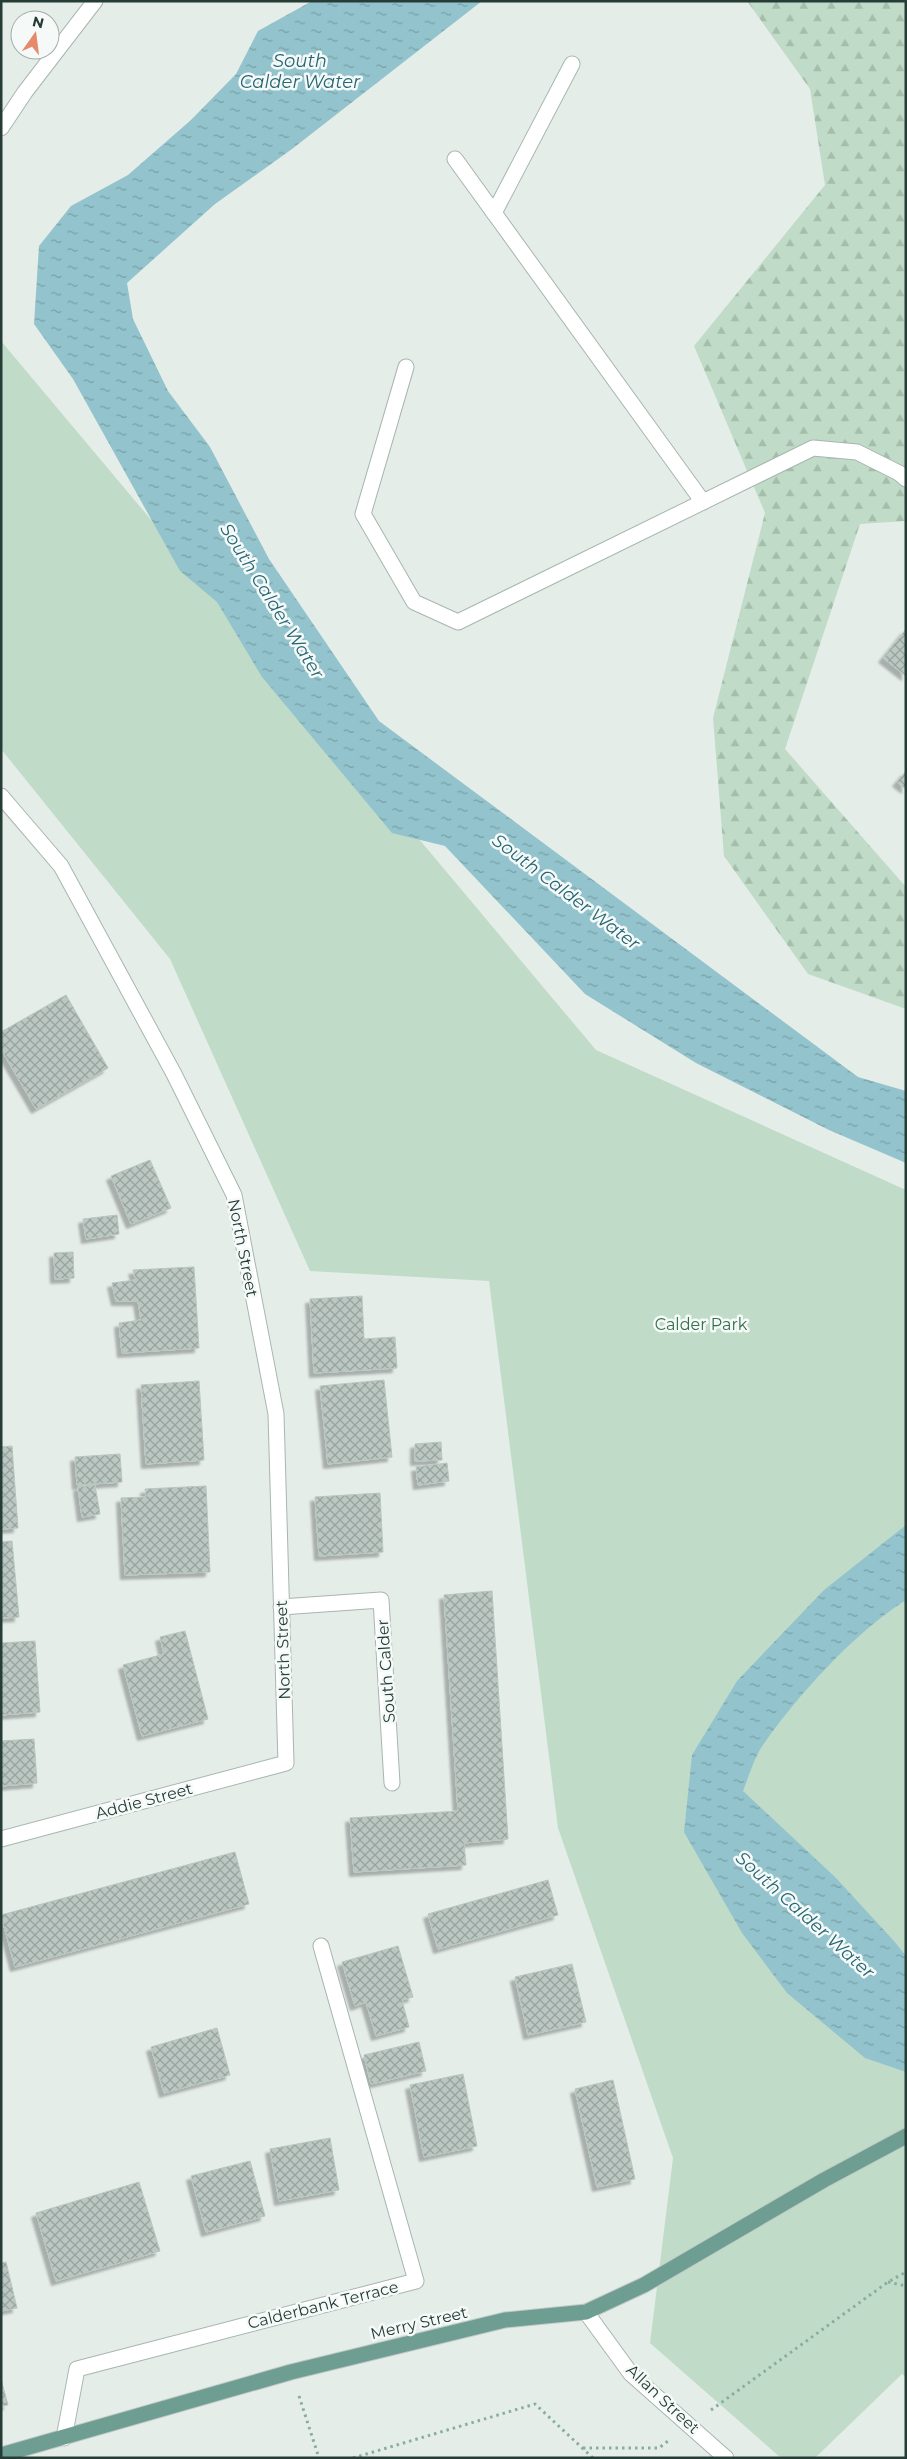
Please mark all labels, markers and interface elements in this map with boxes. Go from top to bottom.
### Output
north arrow [10,10,60,60]
text: N [30,12,46,32]
water label: South Calder Water [240,50,361,93]
water label: South Calder Water [215,519,329,683]
water label: South Calder Water [488,829,645,955]
street label: North Street [224,1197,262,1299]
park label: Calder Park [655,1315,748,1334]
street label: North Street [272,1599,294,1700]
street label: South Calder [373,1618,399,1724]
street label: Addie Street [93,1779,195,1823]
water label: South Calder Water [731,1847,880,1984]
street label: Calderbank Terrace [246,2277,400,2333]
street label: Merry Street [369,2303,470,2343]
street label: Allan Street [623,2360,704,2438]

